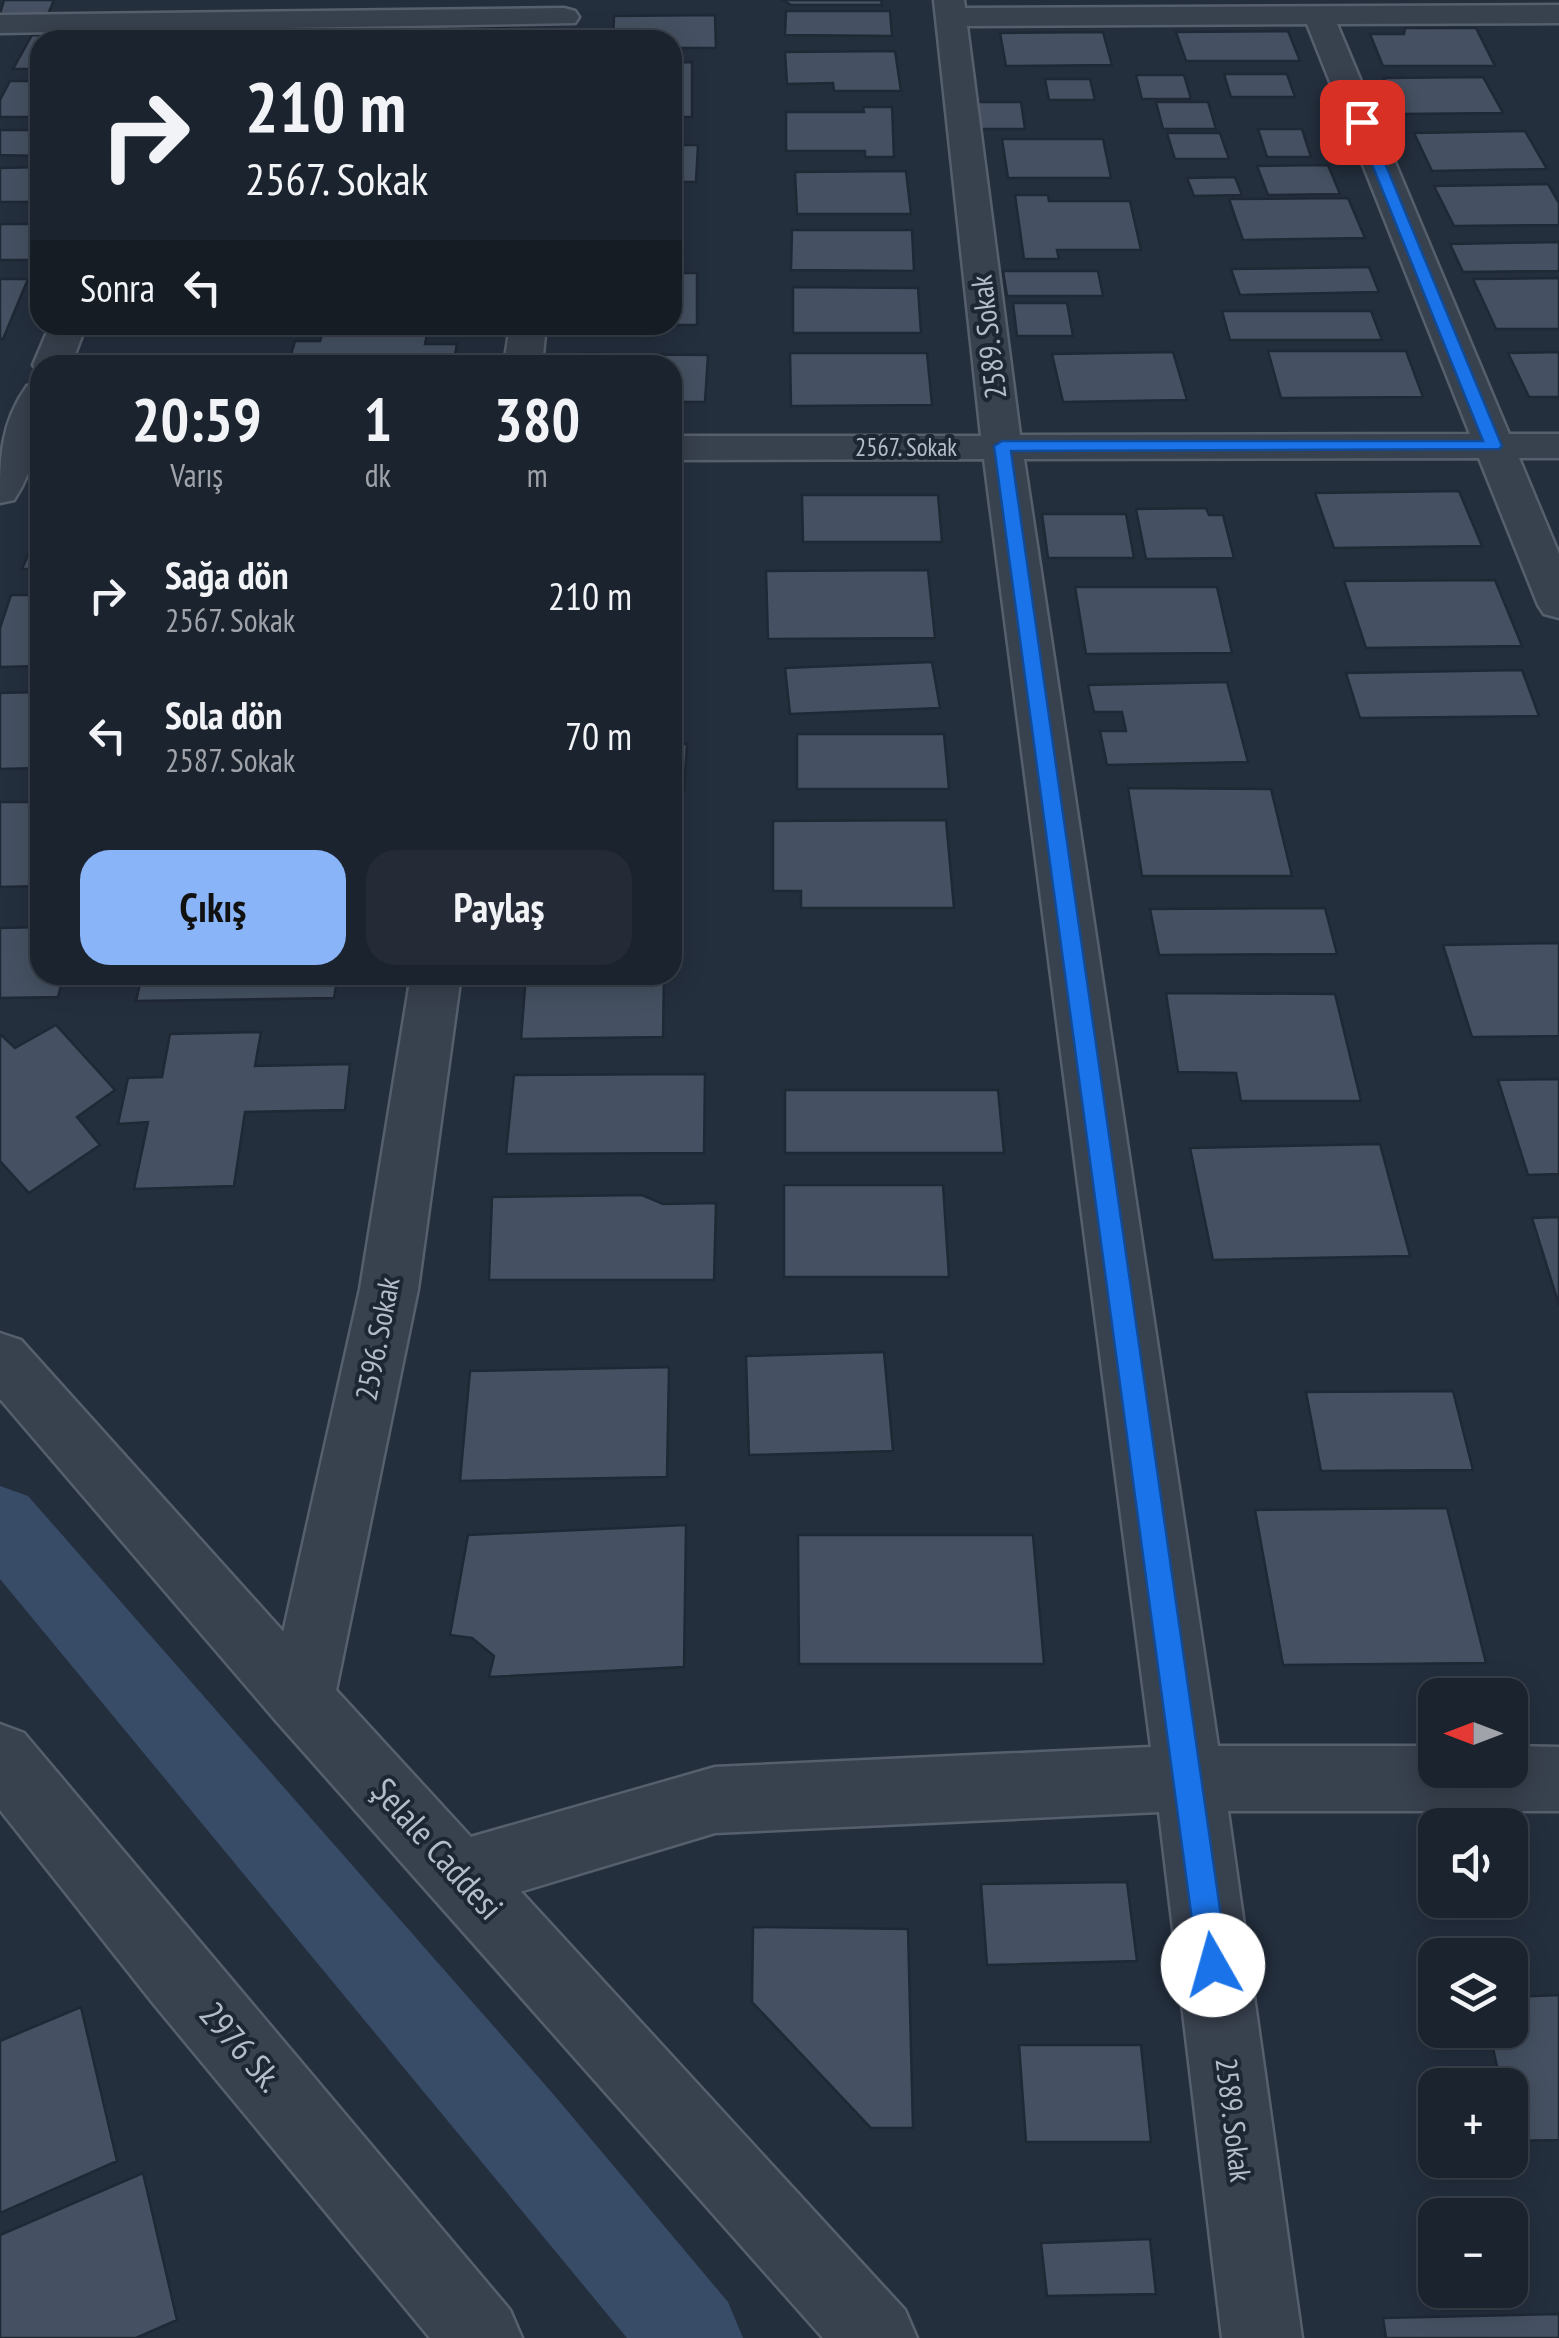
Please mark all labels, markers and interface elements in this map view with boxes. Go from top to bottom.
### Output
text: 210 m [245,61,406,151]
icon: right [80,70,210,200]
pin [1320,80,1405,165]
icon: arrive [1335,95,1390,150]
text: 2567. Sokak [245,149,428,207]
icon: left [175,260,230,315]
text: Sonra [80,263,155,312]
street label: 2589. Sokak [961,273,1014,402]
text: 20:59 [132,380,262,458]
text: 1 [364,380,392,458]
text: 380 [494,380,580,458]
street label: 2567. Sokak [855,431,957,463]
text: Varış [170,454,223,496]
text: dk [365,454,391,496]
text: m [527,454,547,496]
text: Sağa dön [165,550,289,599]
icon: right [80,568,135,623]
text: 210 m [548,571,632,620]
text: 2567. Sokak [165,599,295,641]
text: Sola dön [165,690,282,739]
icon: left [80,708,135,763]
text: 70 m [565,711,632,760]
text: 2587. Sokak [165,739,295,781]
button: Çıkış [80,850,346,965]
button: Paylaş [366,850,632,965]
street label: 2596. Sokak [345,1273,408,1404]
north arrow [1418,1678,1528,1788]
map controls [1418,1678,1528,2308]
street label: Şelale Caddesi [362,1768,514,1929]
button: sound [1418,1808,1528,1918]
position arrow [1161,1913,1265,2017]
button: layers [1418,1938,1528,2048]
street label: 2976 Sk. [190,1992,294,2101]
street label: 2589. Sokak [1208,2055,1261,2184]
button: + [1418,2068,1528,2178]
button: − [1418,2198,1528,2308]

